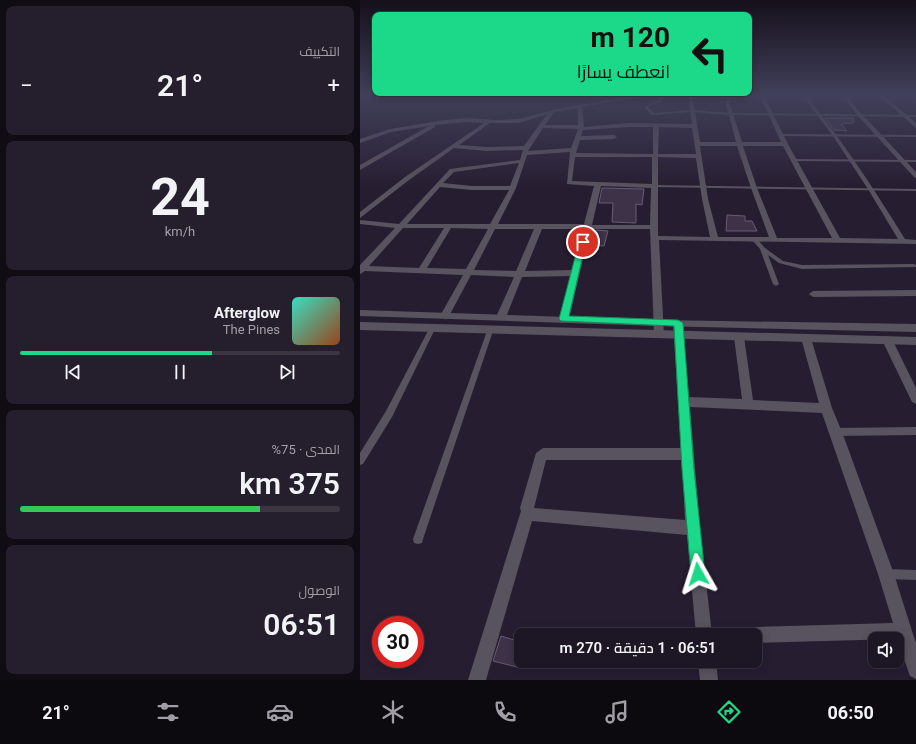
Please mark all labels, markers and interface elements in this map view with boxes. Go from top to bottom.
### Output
text: 120 m [591,21,670,54]
icon: left [684,28,736,80]
text: التكييف [299,44,340,59]
text: انعطف يسارًا [577,61,670,82]
text: 21° [157,68,203,103]
text: − [20,73,33,98]
text: + [328,73,340,98]
text: 24 [150,167,210,228]
text: km/h [165,224,195,239]
pin [566,225,600,259]
icon: arrive [572,231,594,253]
text: Afterglow [214,304,280,322]
text: The Pines [223,322,280,337]
icon: previous [62,361,84,383]
icon: pause [169,361,191,383]
icon: next [276,361,298,383]
text: المدى · 75% [272,442,340,457]
text: 375 km [239,466,340,501]
position arrow [677,553,719,595]
text: الوصول [299,583,340,598]
text: 06:51 [263,607,340,642]
speed limit sign: 30 [372,616,424,668]
map controls [868,632,904,668]
button: sound [868,632,904,668]
text: 06:51 · 1 دقيقة · 270 m [560,639,716,657]
icon: filters [154,698,182,726]
icon: car [266,698,294,726]
icon: climate [379,698,407,726]
icon: phone [491,698,519,726]
icon: music [603,698,631,726]
icon: directions [715,698,743,726]
text: 21° [42,702,70,723]
text: 06:50 [828,702,874,723]

